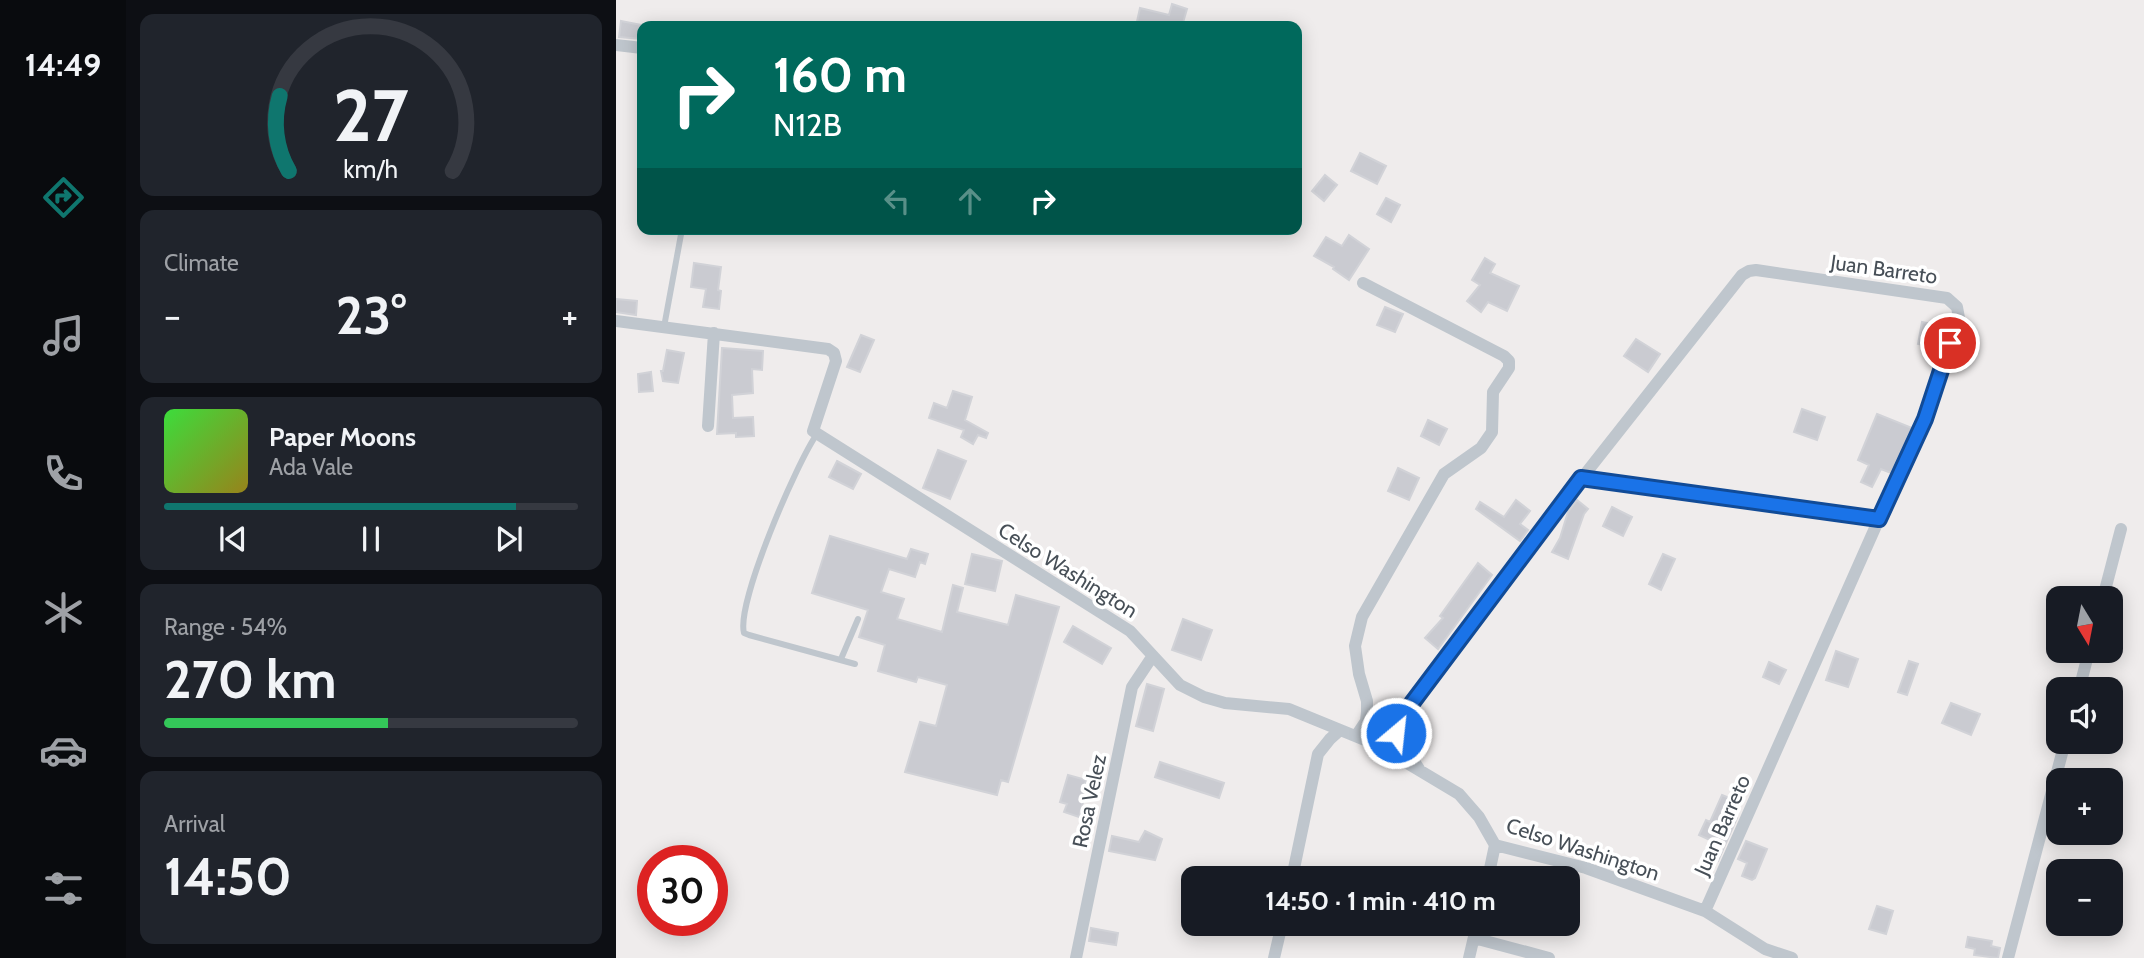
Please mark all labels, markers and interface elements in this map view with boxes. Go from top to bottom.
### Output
text: 14:49 [25,45,101,84]
text: 160 m [773,45,907,104]
icon: right [658,49,749,140]
text: 27 [333,71,409,159]
text: N12B [773,105,842,144]
text: km/h [344,154,398,184]
icon: directions [39,173,88,222]
icon: left [878,182,916,220]
icon: ahead [951,182,989,220]
icon: right [1024,182,1062,220]
text: Climate [164,249,239,277]
street label: Juan Barreto [1828,249,1939,289]
text: 23° [336,284,406,347]
text: − [164,292,181,339]
text: + [561,292,578,339]
icon: music [39,311,88,360]
pin [1920,313,1980,373]
icon: arrive [1931,324,1969,362]
text: Paper Moons [269,421,416,453]
icon: phone [39,449,88,498]
text: Ada Vale [269,453,353,481]
street label: Celso Washington [994,517,1142,623]
icon: previous [214,520,252,558]
icon: pause [352,520,390,558]
icon: next [490,520,528,558]
north arrow [2046,586,2123,663]
map controls [2046,586,2123,936]
icon: climate [39,588,88,637]
text: Range · 54% [164,613,287,641]
text: 270 km [164,648,336,711]
button: sound [2046,677,2123,754]
position arrow [1359,696,1433,770]
icon: car [39,726,88,775]
street label: Rosa Velez [1067,752,1111,850]
button: + [2046,768,2123,845]
street label: Juan Barreto [1688,771,1755,880]
text: Arrival [164,810,225,838]
street label: Celso Washington [1503,812,1663,886]
text: 14:50 [164,845,292,908]
speed limit sign: 30 [637,845,728,936]
button: − [2046,859,2123,936]
icon: filters [39,864,88,913]
text: 14:50 · 1 min · 410 m [1265,885,1496,917]

